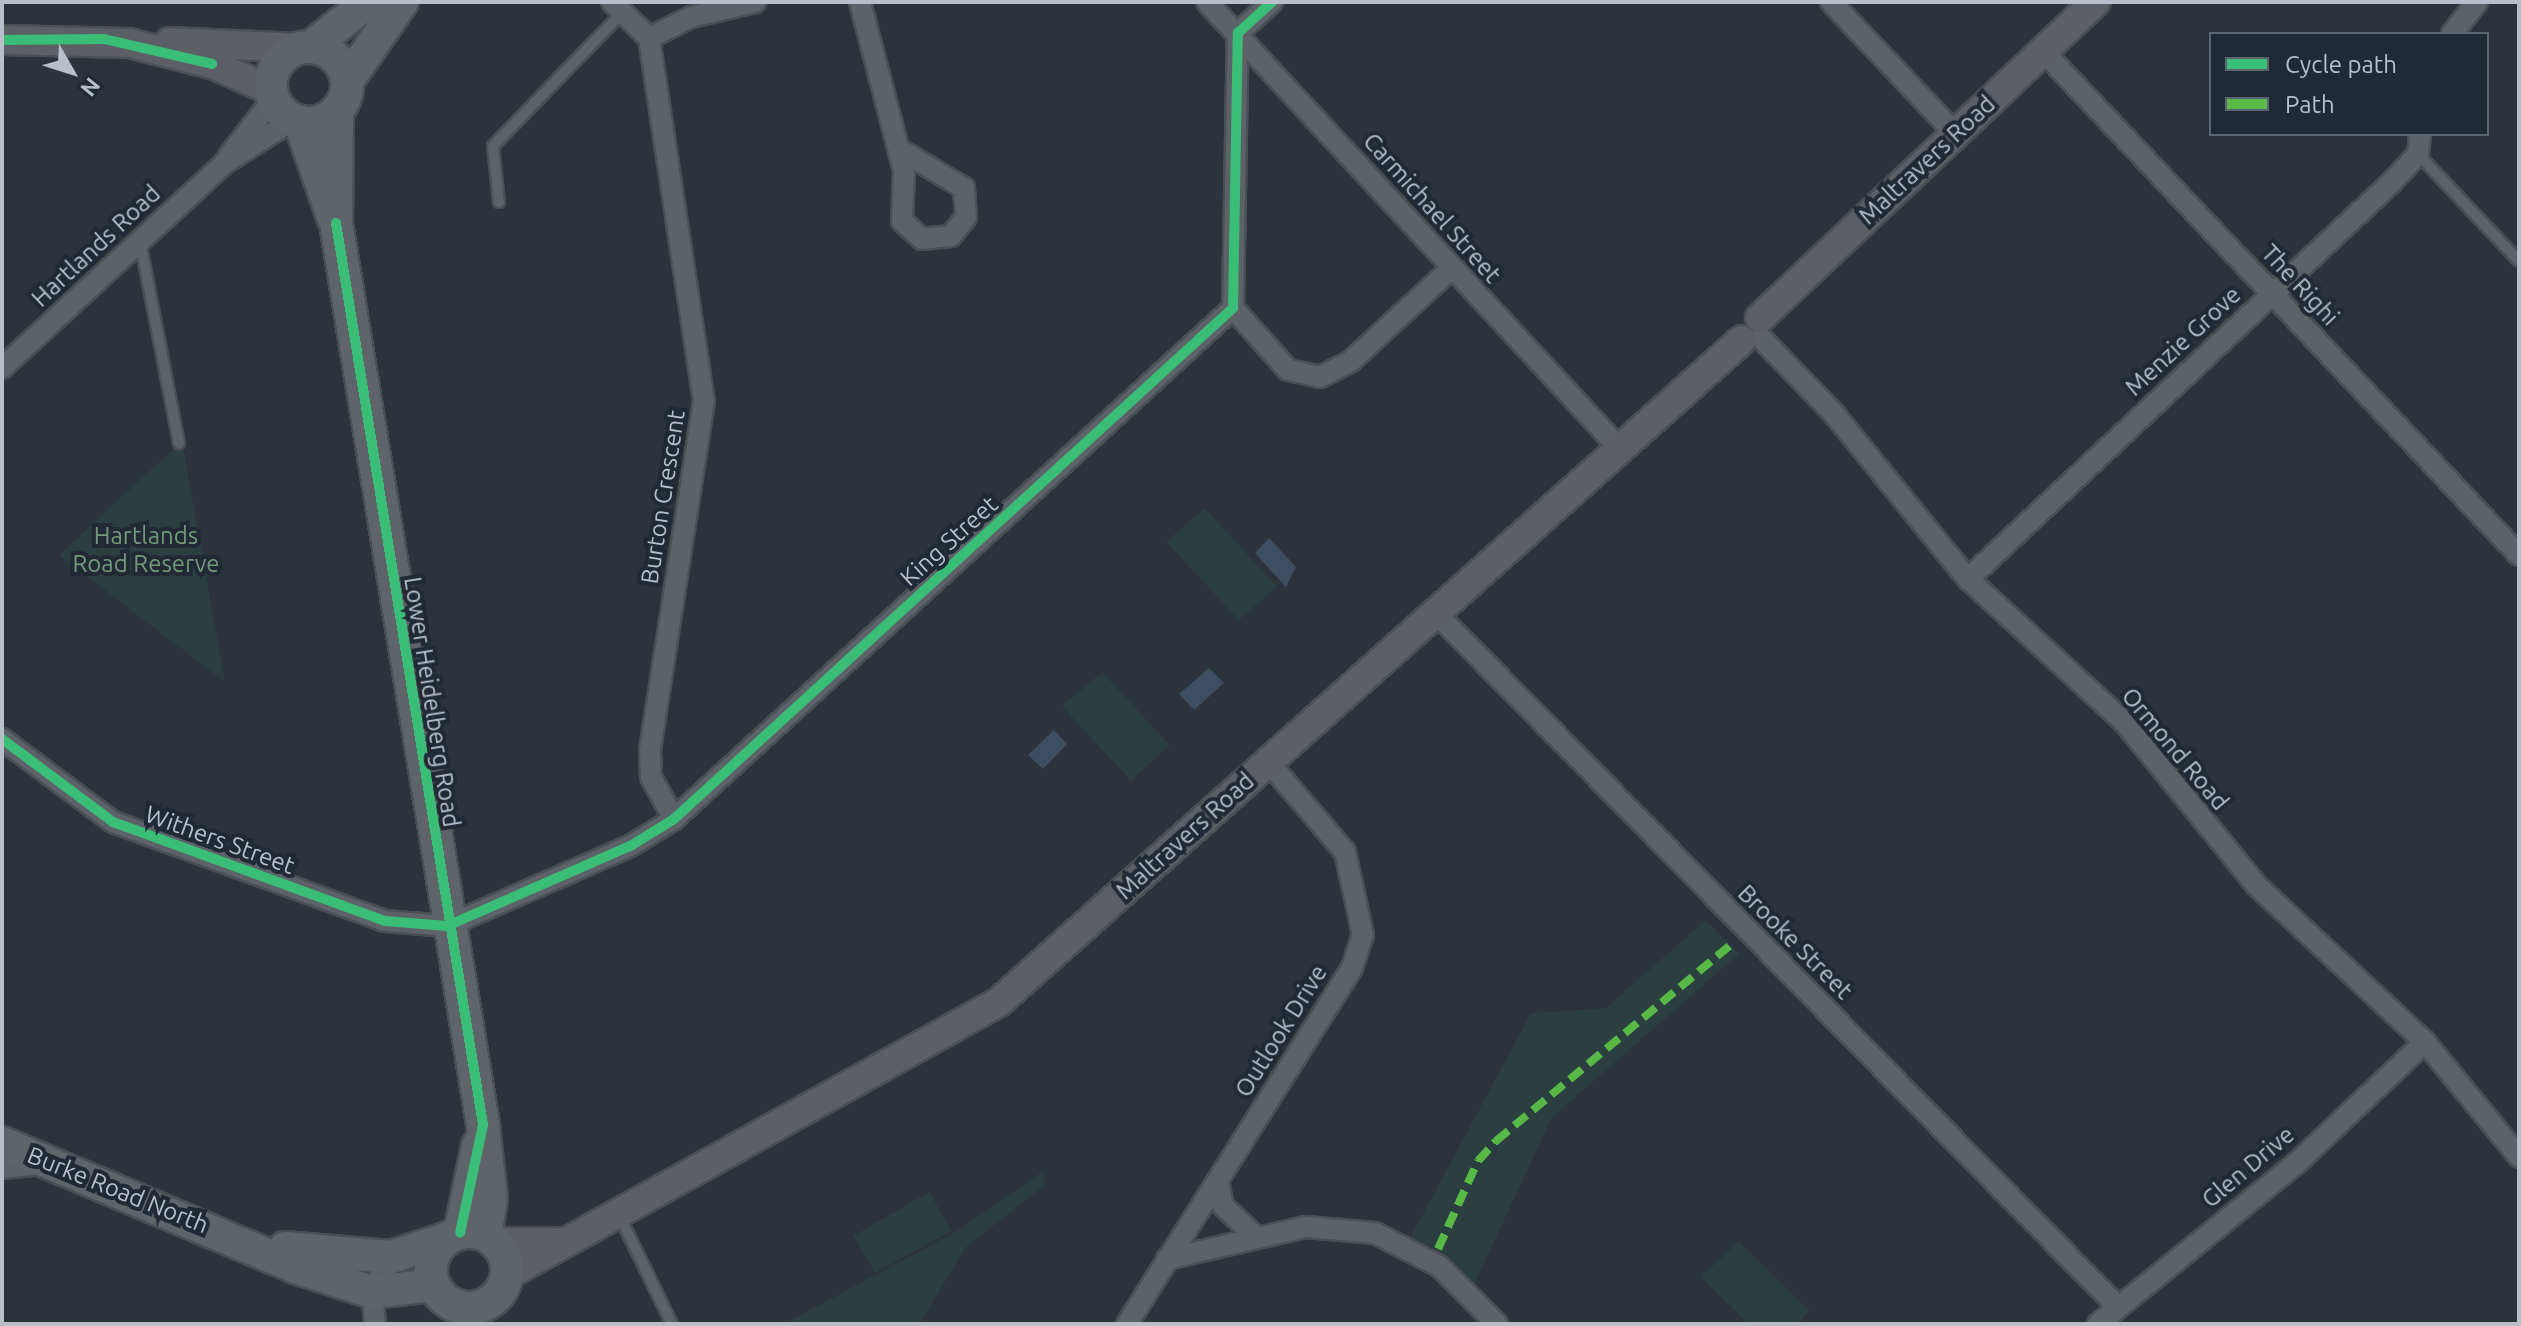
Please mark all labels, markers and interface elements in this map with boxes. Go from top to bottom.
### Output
north arrow [32,32,112,112]
legend [2209,32,2489,136]
text: Cycle path [2285,51,2397,78]
text: N [76,73,106,102]
street label: Maltravers Road [1853,90,2001,230]
text: Path [2285,91,2335,118]
street label: Carmichael Street [1357,127,1507,289]
street label: Hartlands Road [26,179,166,313]
street label: The Righi [2255,239,2345,331]
street label: Menzie Grove [2119,280,2247,402]
street label: Burton Crescent [635,408,691,586]
street label: King Street [894,490,1004,592]
park label: Hartlands Road Reserve [72,522,220,578]
street label: Lower Heidelberg Road [398,575,466,829]
street label: Ormond Road [2115,682,2235,816]
street label: Maltravers Road [1110,767,1260,905]
street label: Withers Street [141,800,299,880]
street label: Brooke Street [1732,879,1858,1005]
street label: Outlook Drive [1229,960,1333,1102]
street label: Glen Drive [2196,1120,2300,1214]
street label: Burke Road North [23,1141,213,1239]

